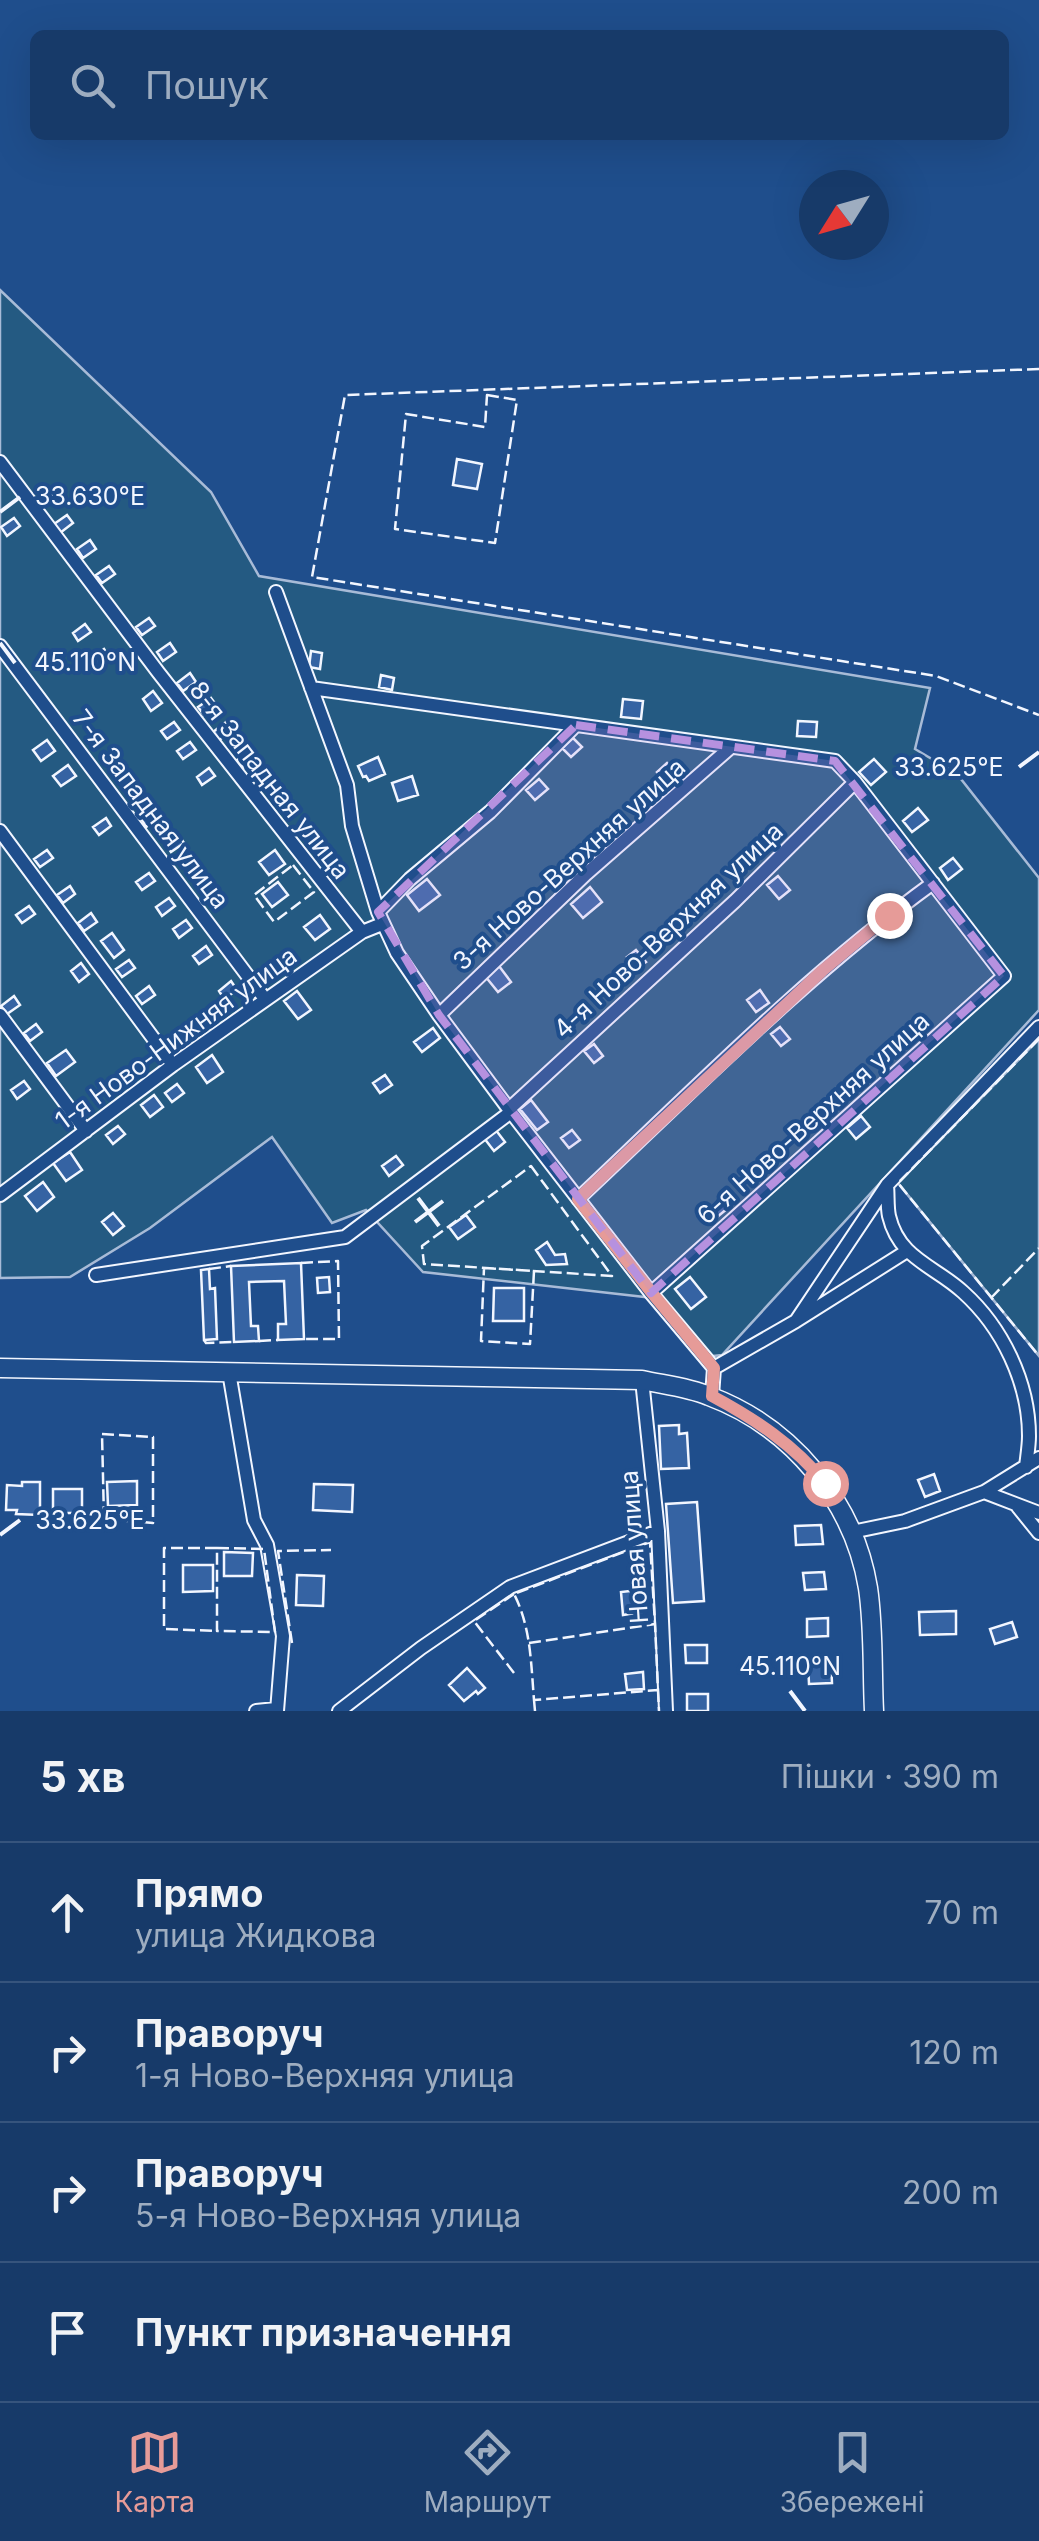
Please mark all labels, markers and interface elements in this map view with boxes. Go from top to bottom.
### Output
search box [30,30,1009,140]
icon: search [65,58,120,113]
text: Пошук [145,62,269,108]
north arrow [799,170,889,260]
text: 33.630°E [35,481,145,511]
text: 45.110°N [34,647,136,677]
street label: 8-я Западная улица [184,675,356,885]
street label: 7-я Западная улица [66,704,236,914]
street label: 3-я Ново-Верхняя улица [447,752,691,976]
text: 33.625°E [894,752,1004,782]
street label: 4-я Ново-Верхняя улица [547,816,789,1044]
route end [867,893,913,939]
street label: 1-я Ново-Нижняя улица [50,940,302,1136]
street label: 6-я Ново-Верхняя улица [691,1006,935,1230]
route start [803,1461,849,1507]
street label: Новая улица [614,1469,654,1625]
text: 33.625°E [35,1505,145,1535]
text: 45.110°N [739,1651,841,1681]
text: 5 хв [40,1751,125,1802]
text: Пішки · 390 m [781,1757,999,1796]
text: Прямо [135,1870,263,1916]
icon: ahead [40,1885,95,1940]
text: 70 m [924,1893,999,1932]
text: улица Жидкова [135,1916,377,1955]
text: Праворуч [135,2010,324,2056]
icon: right [40,2025,95,2080]
text: 120 m [909,2033,999,2072]
text: 1-я Ново-Верхняя улица [135,2056,515,2095]
text: Праворуч [135,2150,324,2196]
icon: right [40,2165,95,2220]
text: 200 m [902,2173,999,2212]
text: 5-я Ново-Верхняя улица [135,2196,521,2235]
icon: arrive [40,2305,95,2360]
text: Пункт призначення [135,2309,512,2355]
tab: Карта [114,2425,195,2519]
tab: Маршрут [424,2425,551,2519]
tab: Збережені [780,2425,925,2519]

